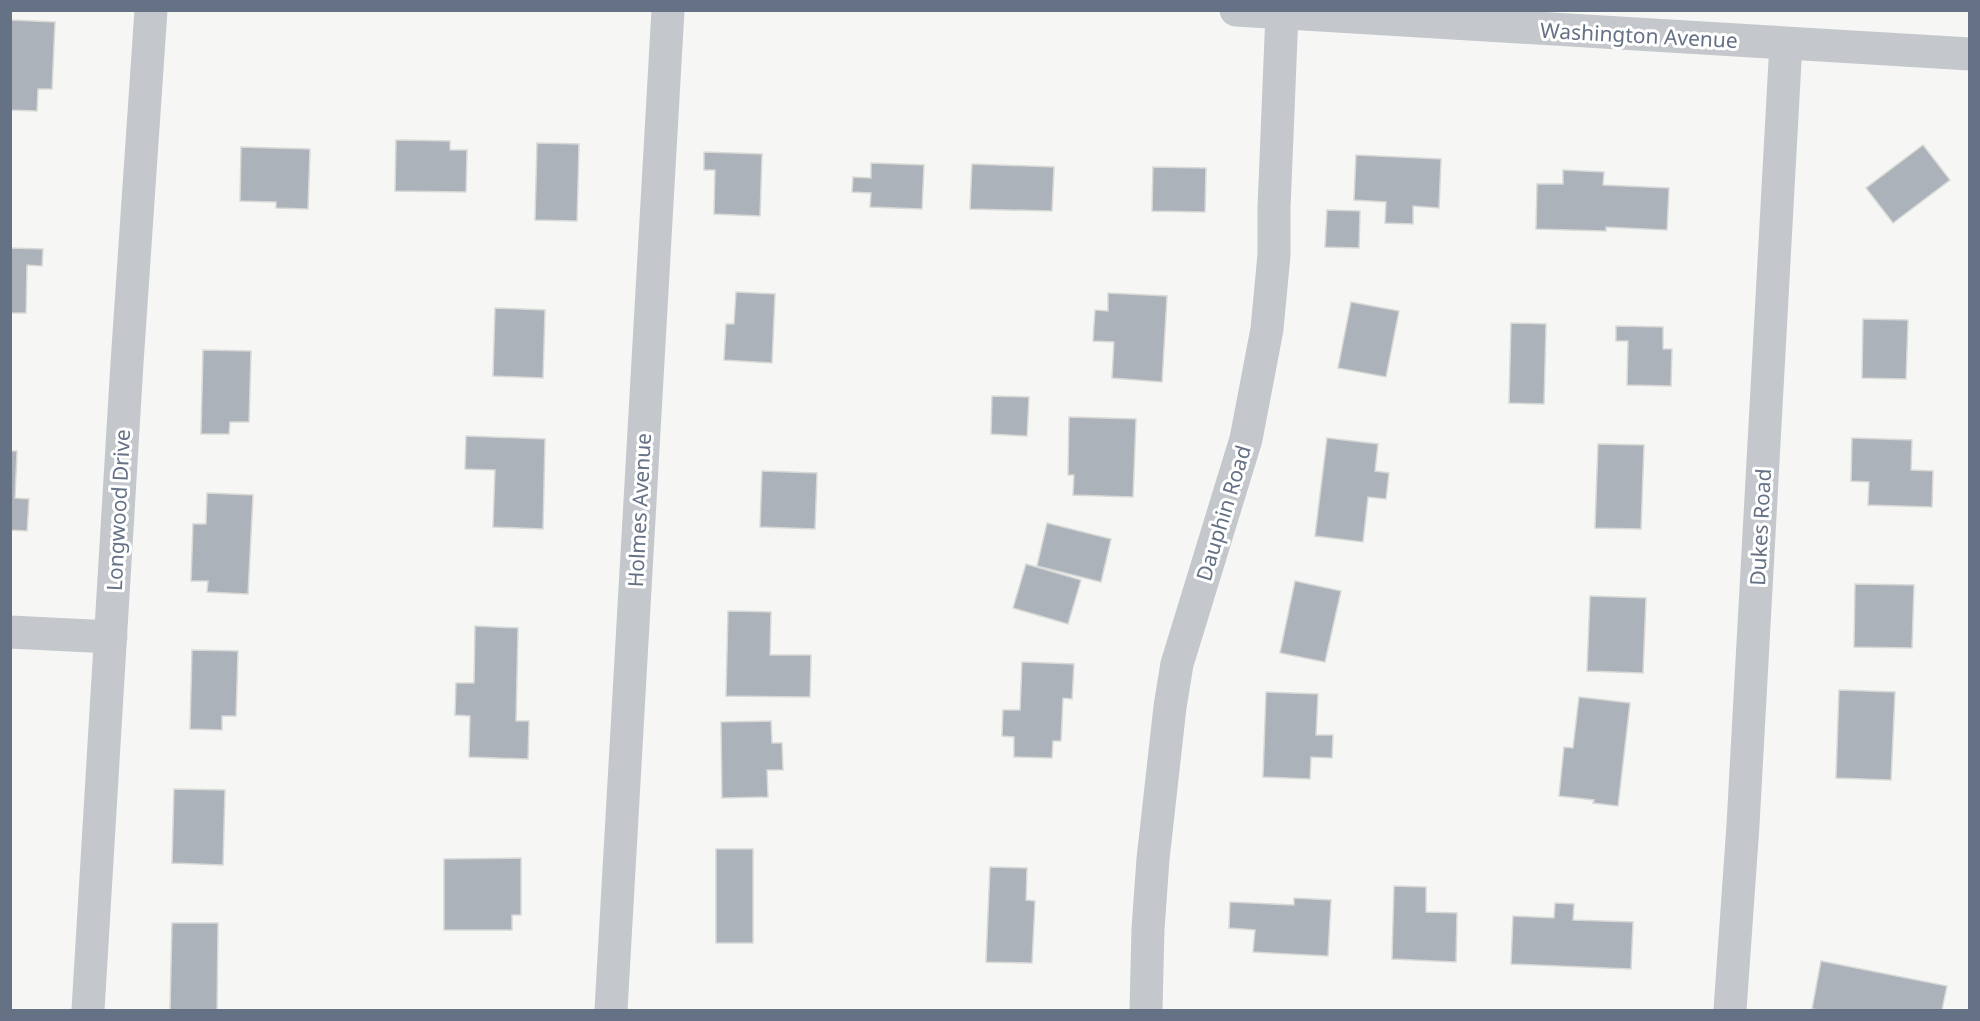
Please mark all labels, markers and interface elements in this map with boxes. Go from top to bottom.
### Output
street label: Washington Avenue [1540,16,1738,54]
street label: Longwood Drive [100,428,136,592]
street label: Holmes Avenue [621,432,657,588]
street label: Dauphin Road [1189,442,1257,584]
street label: Dukes Road [1743,468,1777,586]

